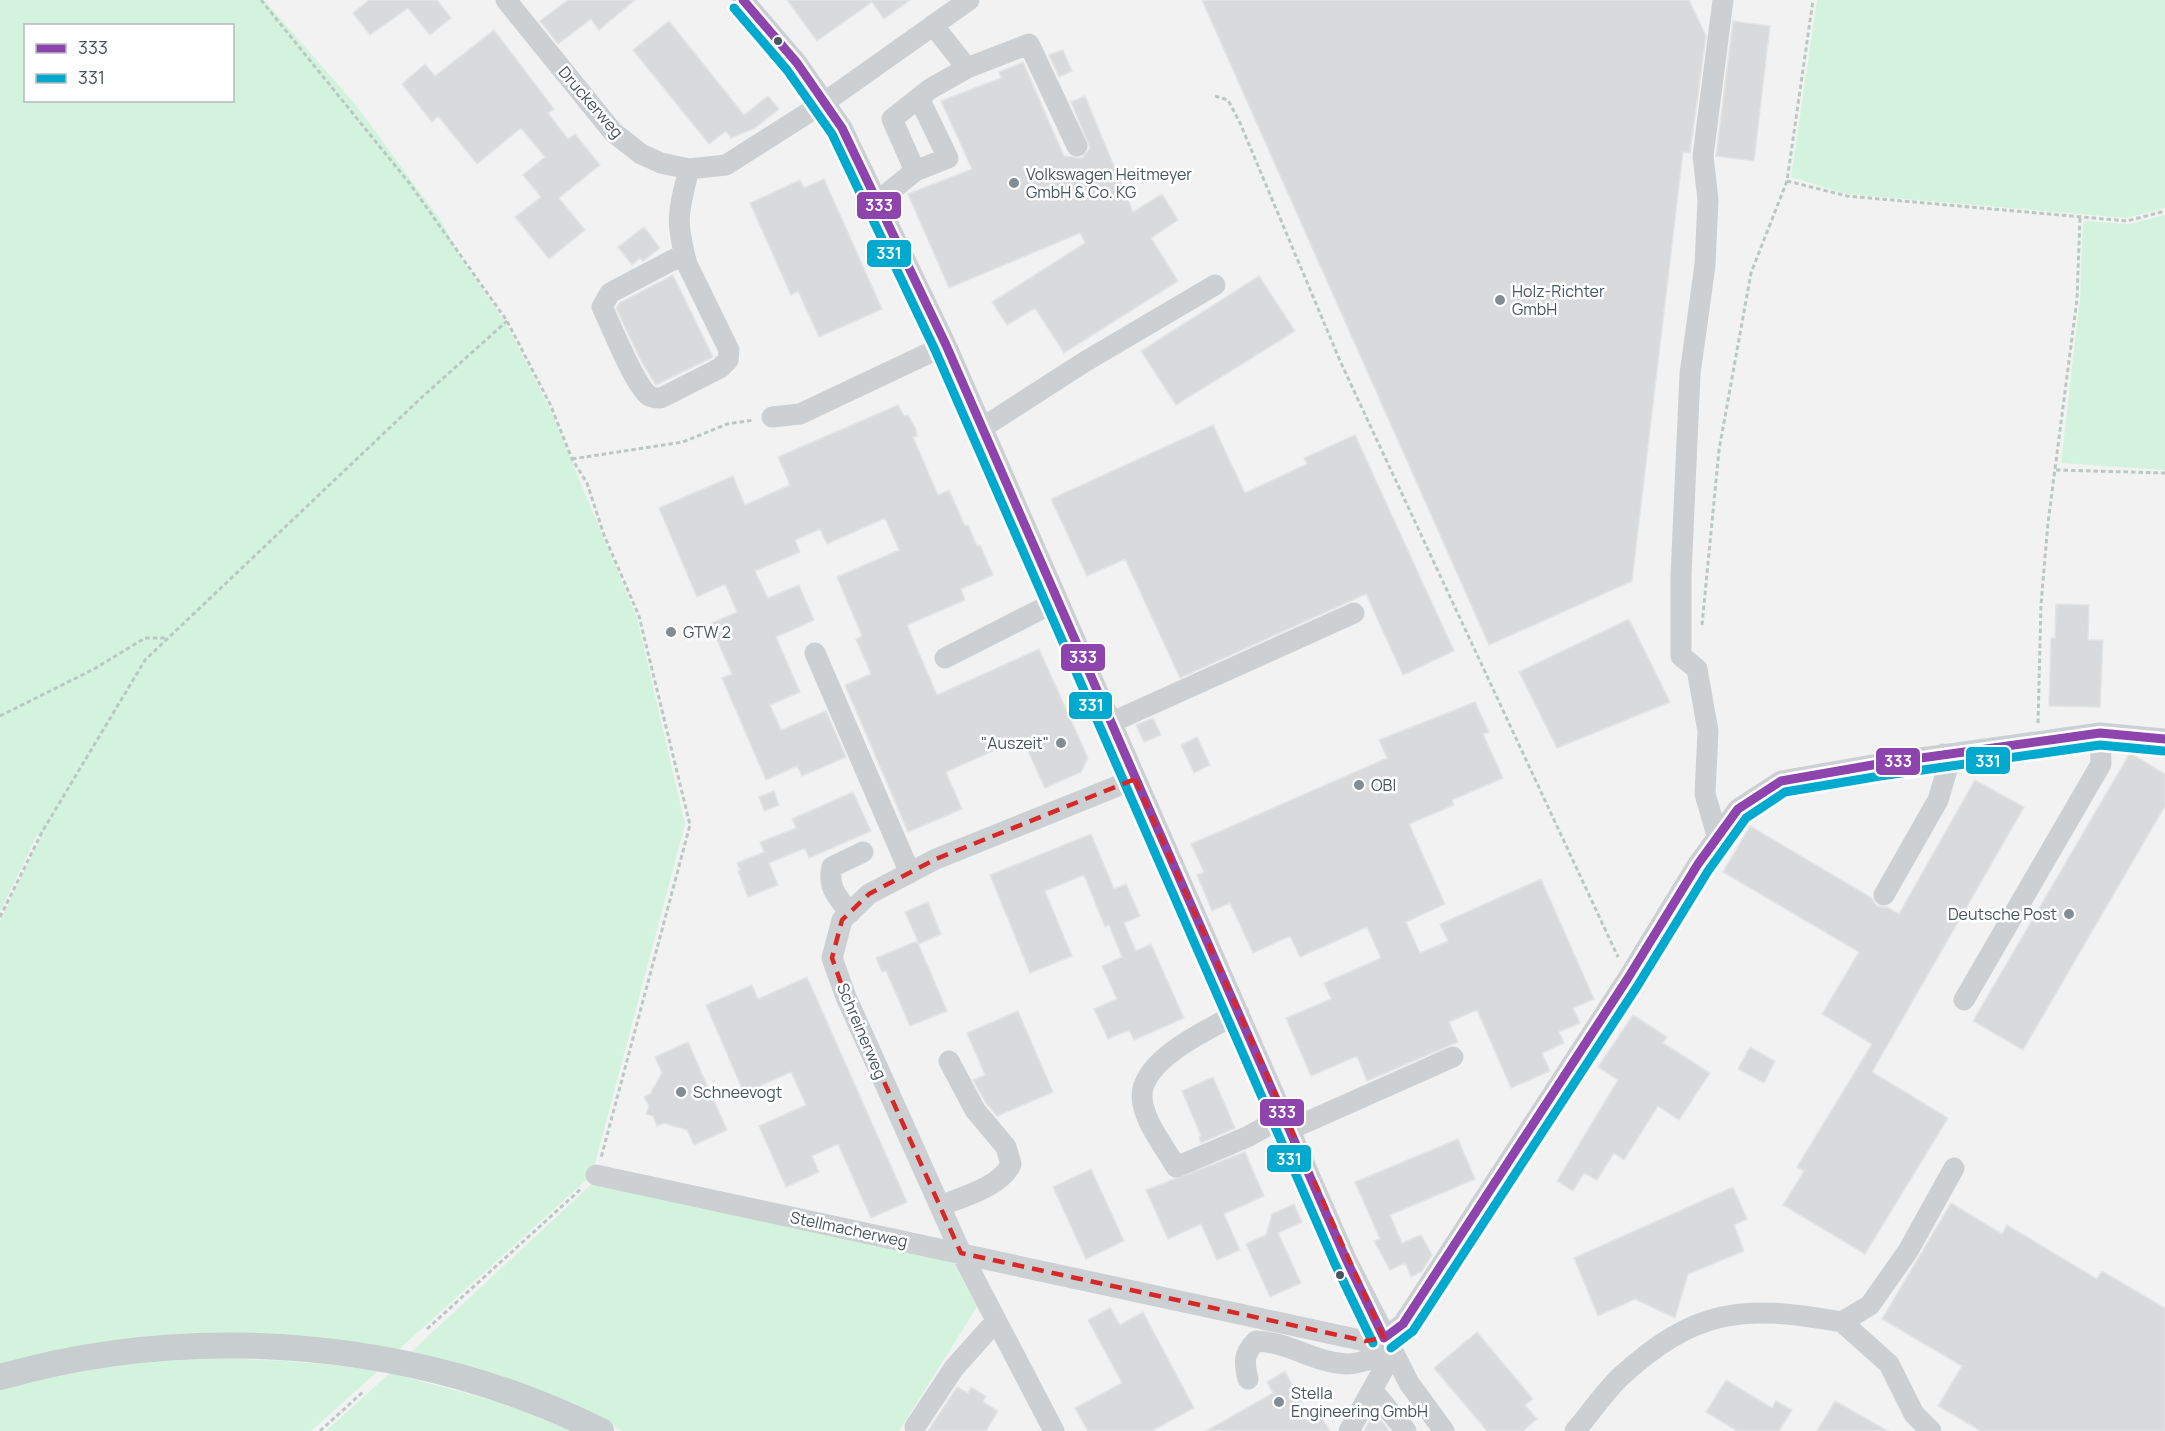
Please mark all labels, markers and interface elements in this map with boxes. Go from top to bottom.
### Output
legend [24,24,234,102]
text: 333 [78,35,108,59]
unlabelled marker [772,35,784,47]
street label: Druckerweg [554,61,628,143]
text: 331 [78,65,105,89]
place label: Volkswagen Heitmeyer GmbH & Co. KG [1026,163,1192,203]
marker: Volkswagen Heitmeyer GmbH & Co. KG [1007,176,1021,190]
line badge: 333 [856,191,902,220]
text: 333 [865,194,893,216]
line badge: 331 [866,239,912,268]
text: 331 [876,242,902,264]
place label: Holz-Richter GmbH [1512,280,1605,320]
marker: Holz-Richter GmbH [1493,293,1507,307]
place label: GTW 2 [683,621,731,643]
marker: GTW 2 [664,625,678,639]
line badge: 333 [1060,643,1106,672]
text: 333 [1069,646,1097,668]
line badge: 331 [1068,691,1113,720]
text: 331 [1078,694,1104,716]
place label: "Auszeit" [981,732,1049,754]
marker: "Auszeit" [1054,736,1068,750]
line badge: 331 [1965,746,2011,775]
line badge: 333 [1875,747,1921,776]
text: 333 [1884,750,1912,772]
text: 331 [1975,750,2001,772]
place label: OBI [1371,774,1396,796]
marker: OBI [1352,778,1366,792]
place label: Deutsche Post [1948,903,2057,925]
marker: Deutsche Post [2062,907,2076,921]
street label: Schreinerweg [832,980,892,1082]
place label: Schneevogt [693,1081,782,1103]
marker: Schneevogt [674,1085,688,1099]
line badge: 333 [1259,1098,1305,1127]
text: 333 [1268,1101,1296,1123]
line badge: 331 [1266,1144,1312,1173]
text: 331 [1276,1148,1302,1170]
street label: Stellmacherweg [788,1206,910,1252]
unlabelled marker [1334,1269,1346,1281]
place label: Stella Engineering GmbH [1291,1382,1428,1422]
marker: Stella Engineering GmbH [1272,1395,1286,1409]

